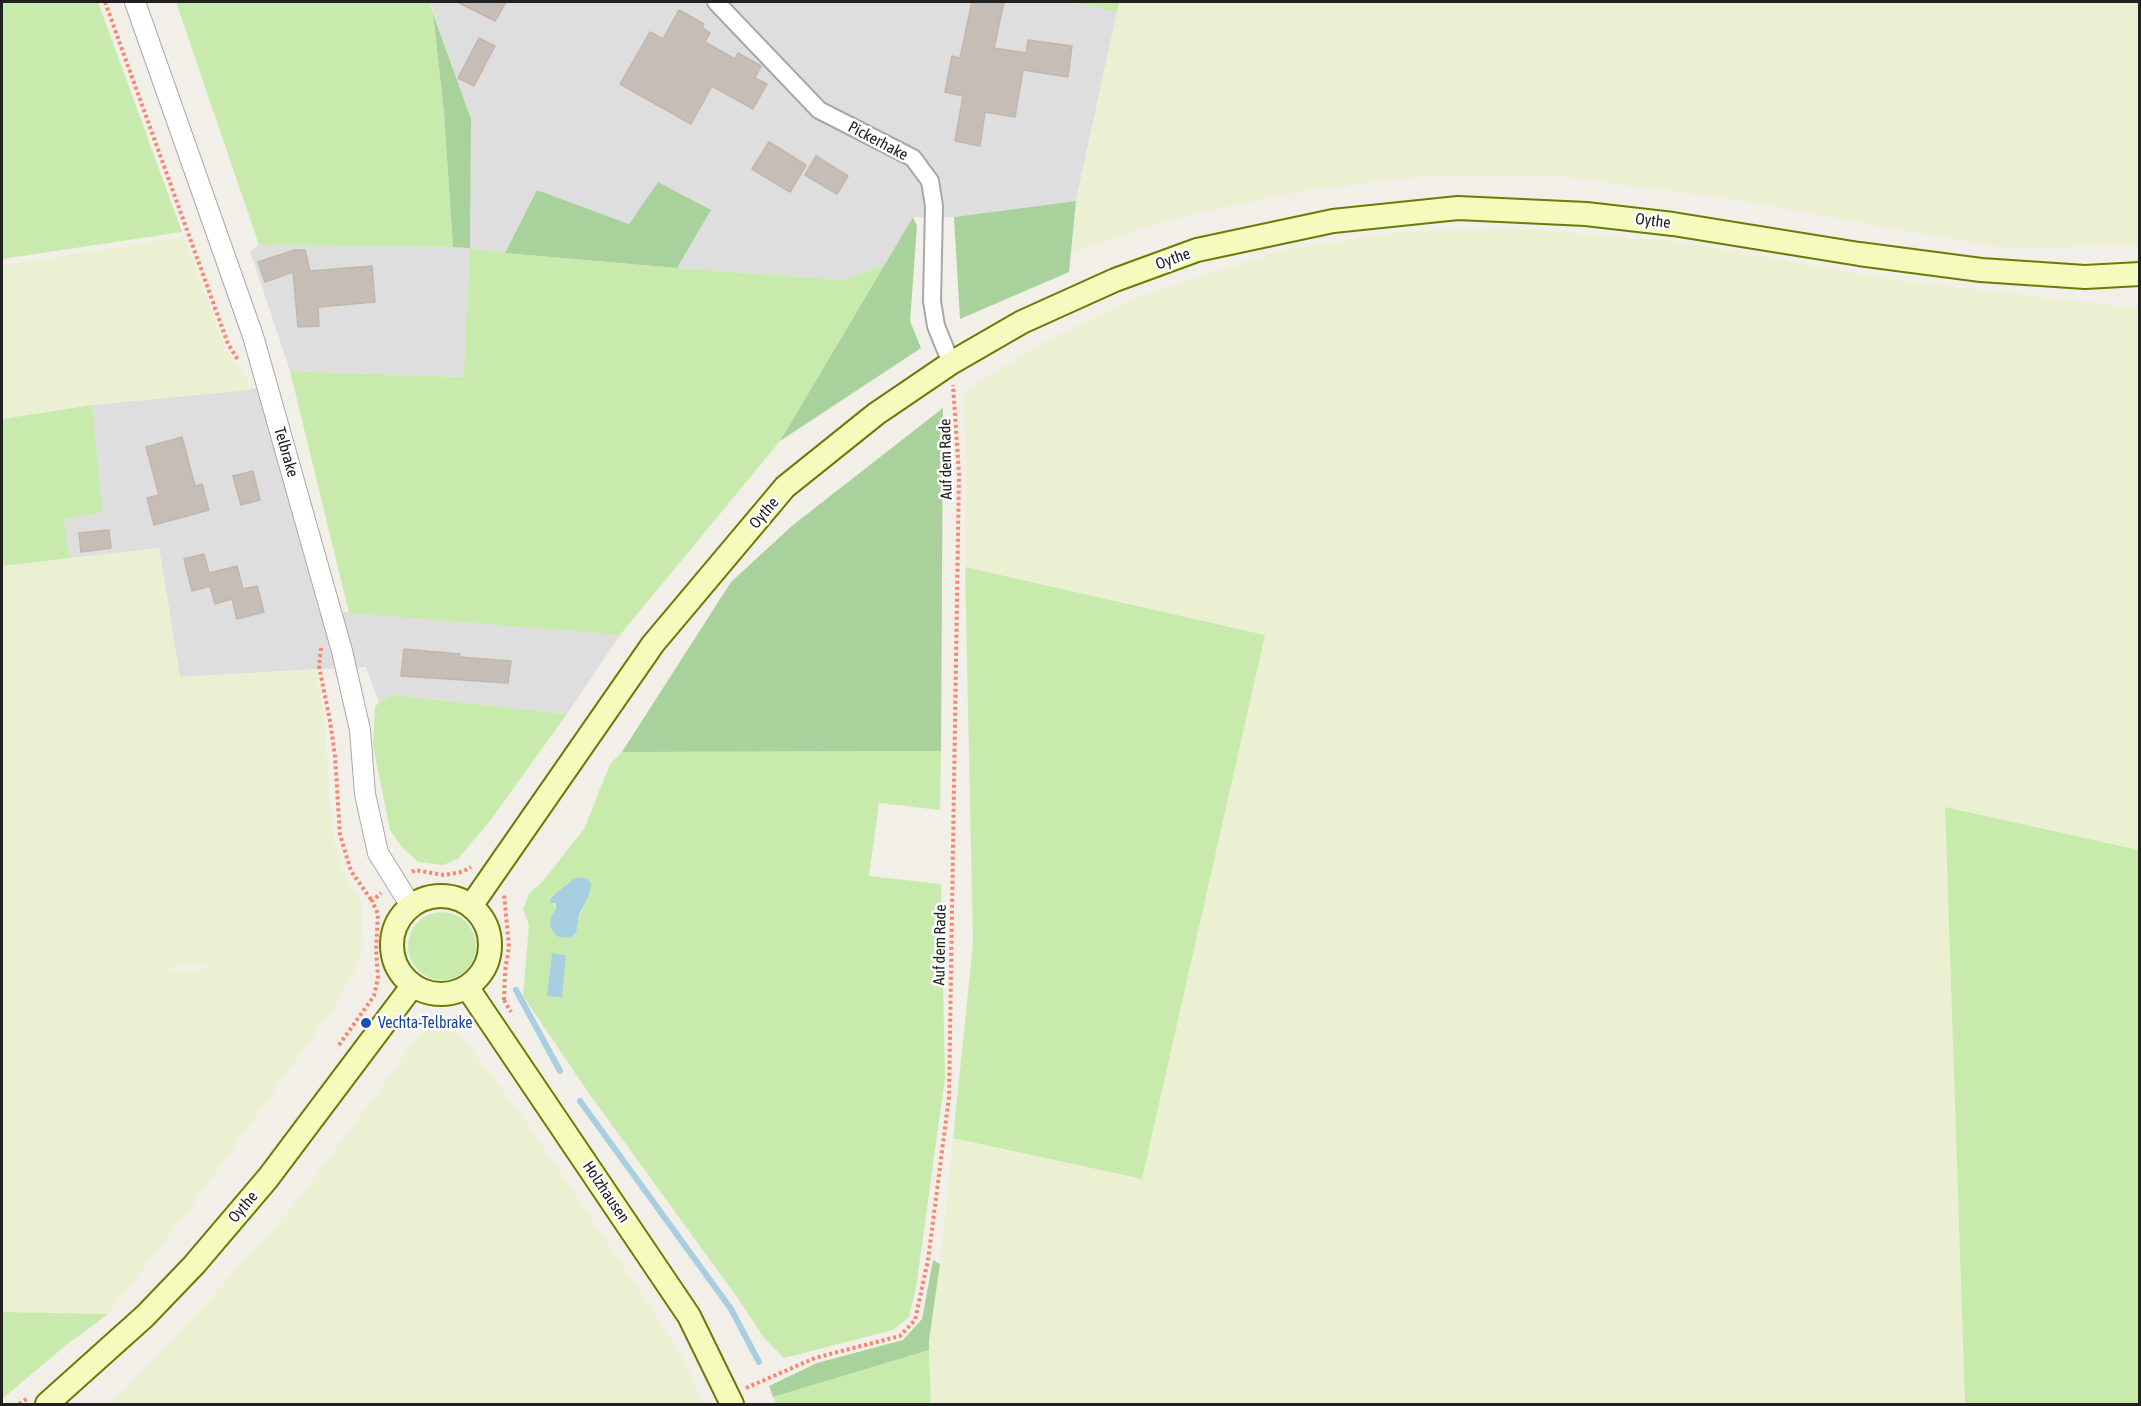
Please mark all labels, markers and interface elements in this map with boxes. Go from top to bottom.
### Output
street label: Pickerhake [845,117,911,165]
street label: Oythe [1634,209,1672,233]
street label: Oythe [1153,244,1193,274]
street label: Auf dem Rade [936,418,956,500]
street label: Telbrake [270,425,302,479]
street label: Oythe [745,493,783,533]
street label: Auf dem Rade [930,904,950,986]
place label: Vechta-Telbrake [378,1013,472,1033]
marker: Vechta-Telbrake [359,1016,373,1030]
street label: Holzhausen [578,1157,634,1227]
street label: Oythe [224,1187,262,1227]

